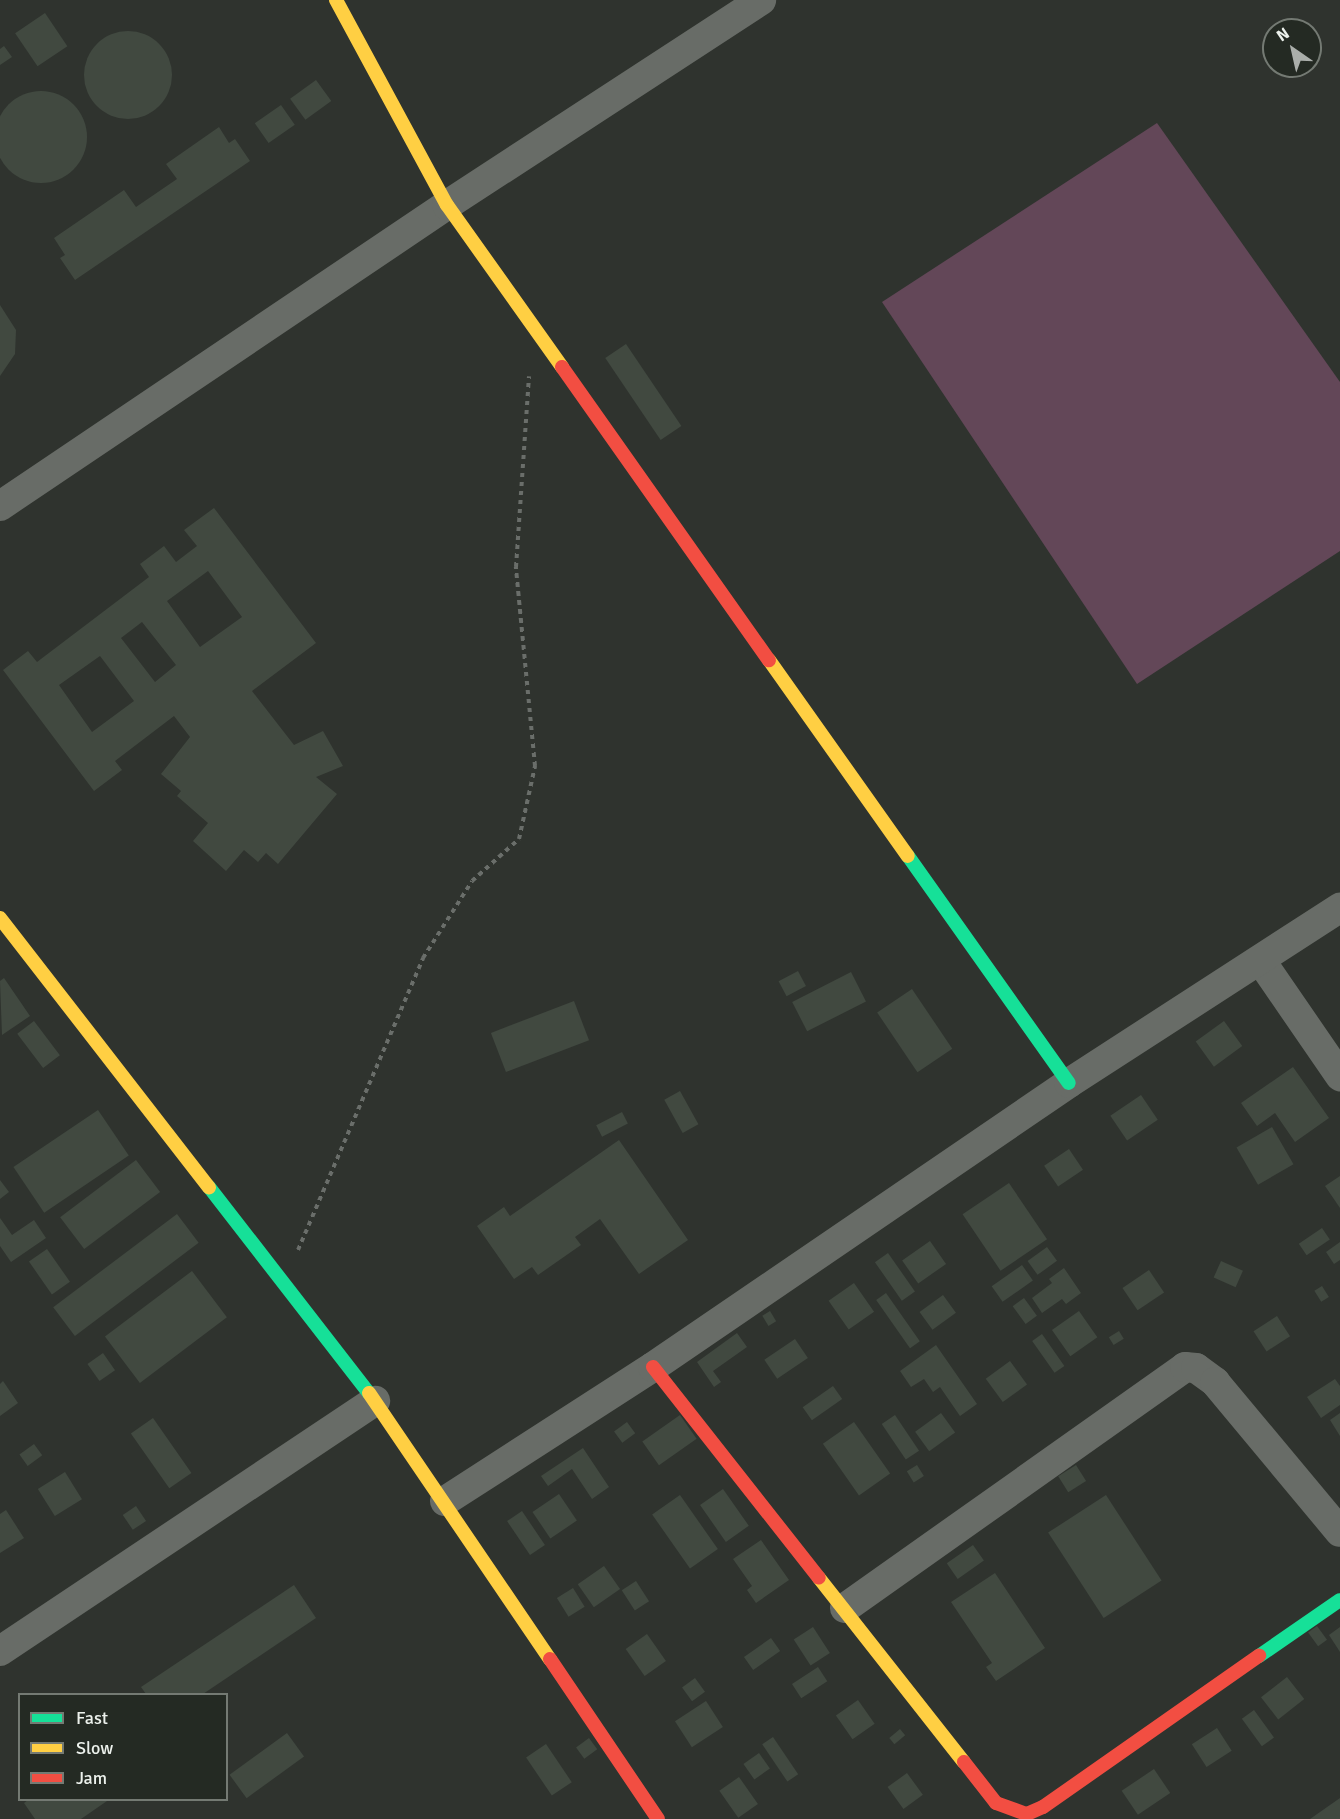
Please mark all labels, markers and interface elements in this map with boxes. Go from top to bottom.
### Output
north arrow [1262,18,1322,78]
text: N [1273,23,1293,46]
legend [18,1693,228,1801]
text: Fast [76,1707,108,1729]
text: Slow [76,1737,113,1759]
text: Jam [76,1767,107,1789]

